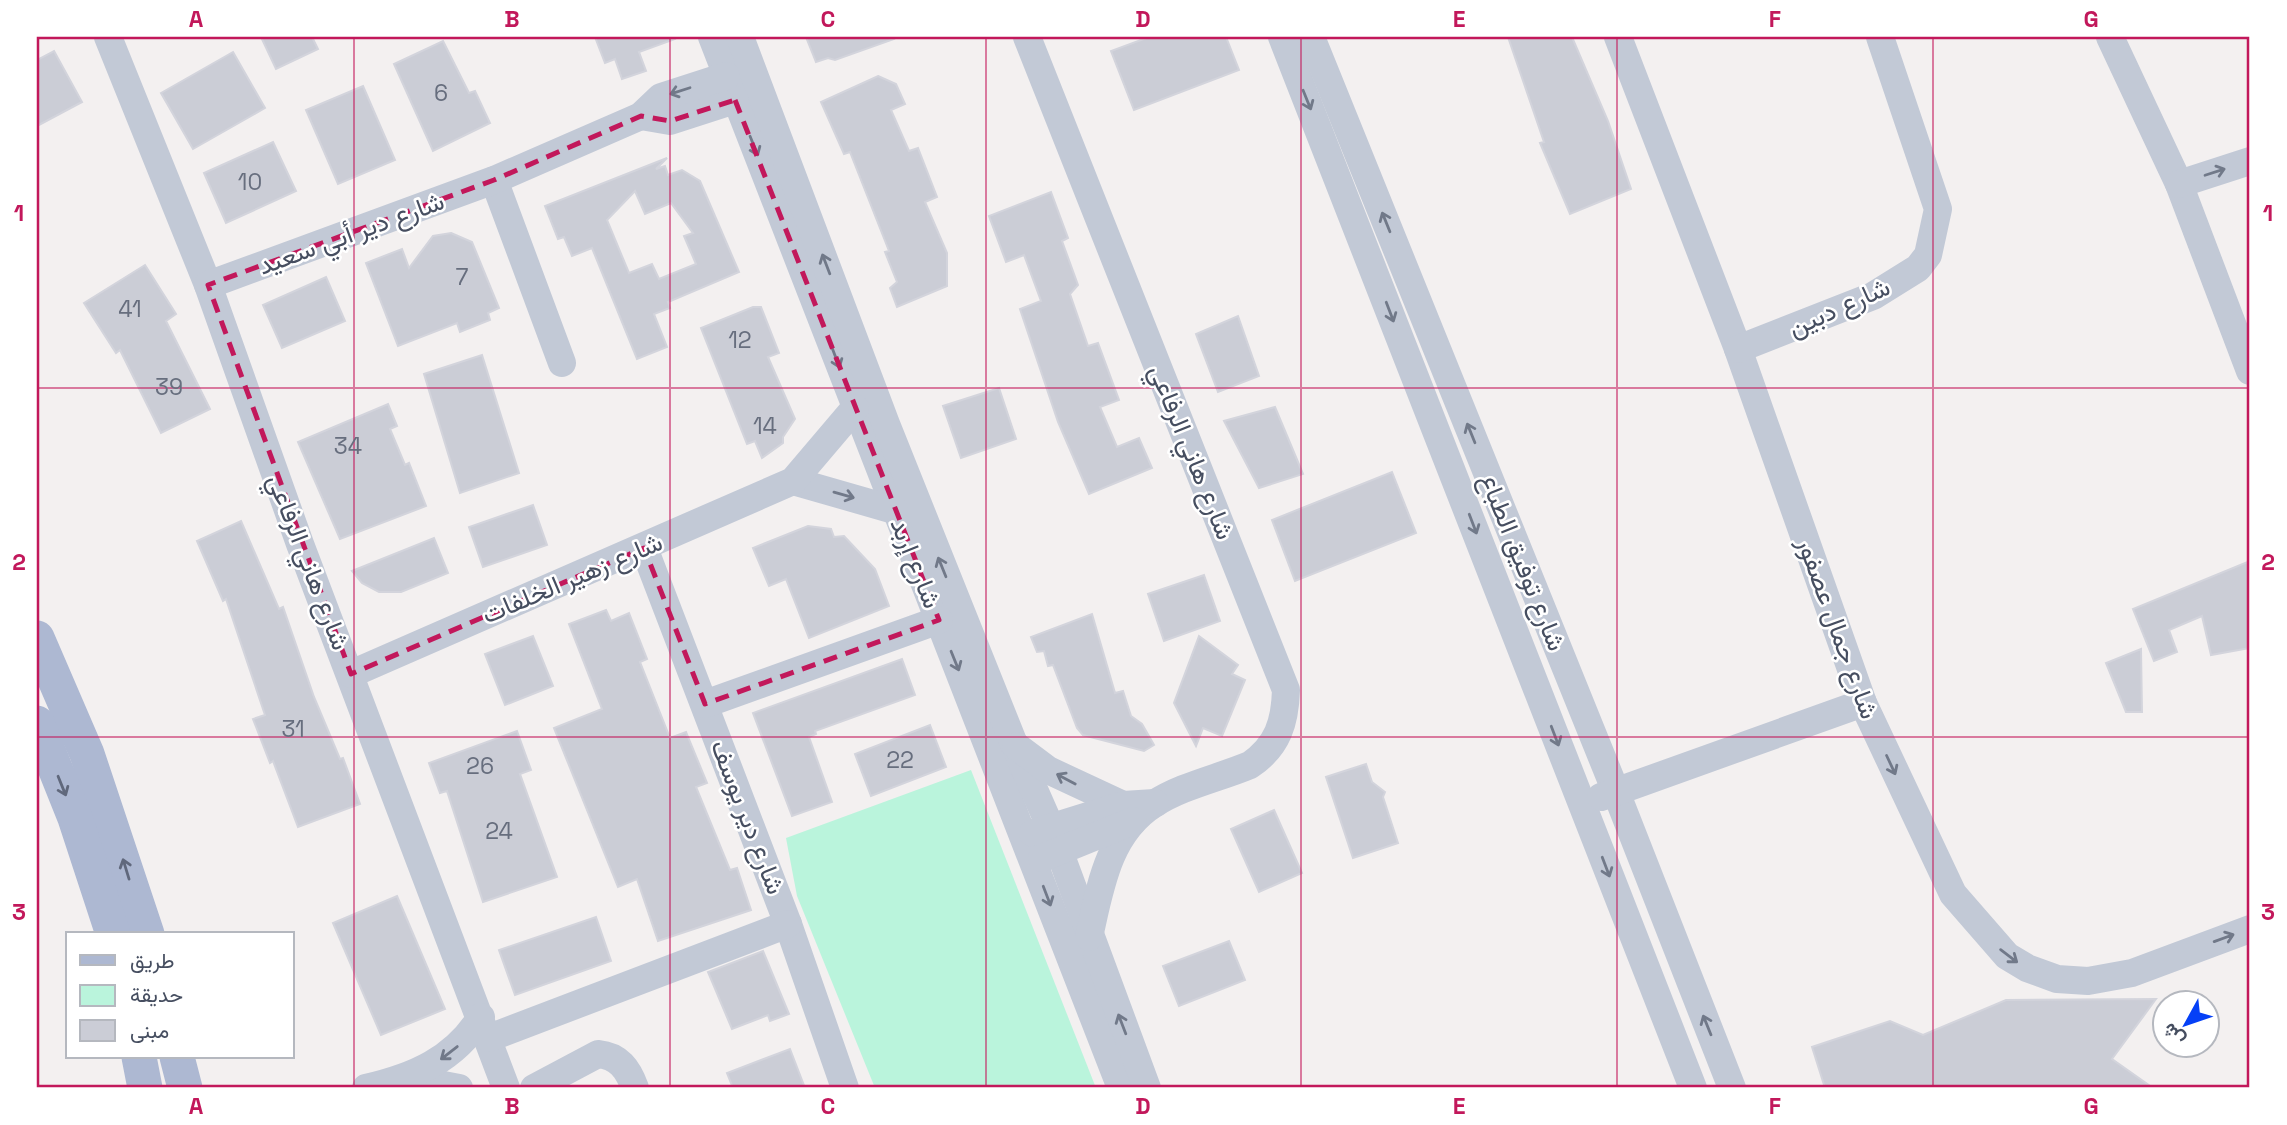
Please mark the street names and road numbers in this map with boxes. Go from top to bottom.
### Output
street label: شارع دير أبي سعيد [253,184,450,286]
street label: شارع دبين [1783,269,1896,345]
street label: شارع هاني الرفاعي [1138,360,1243,546]
street label: شارع توفيق الطباع [1471,468,1574,656]
street label: شارع هاني الرفاعي [256,469,358,656]
street label: شارع إربد [882,513,950,614]
street label: شارع زهير الخلفات [477,525,668,632]
street label: شارع جمال عصفور [1788,532,1887,724]
street label: شارع دير يوسف [702,735,793,899]

